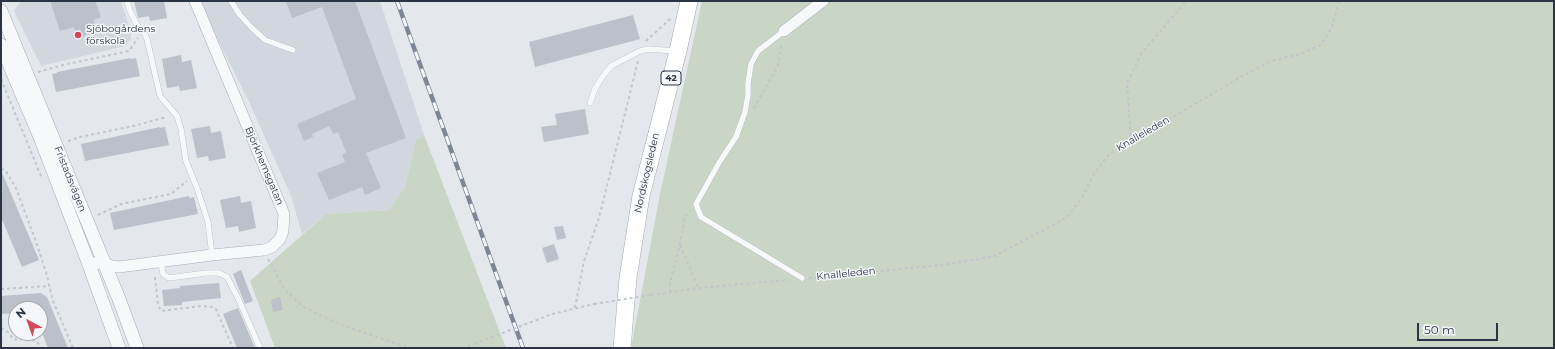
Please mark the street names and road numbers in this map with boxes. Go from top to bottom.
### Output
road number: 42 [661,71,681,85]
street label: Knalleleden [1114,114,1172,154]
street label: Björkhemsgatan [242,125,286,207]
street label: Nordskogsleden [632,132,662,214]
street label: Fristadsvägen [51,144,89,214]
street label: Knalleleden [816,265,876,283]

